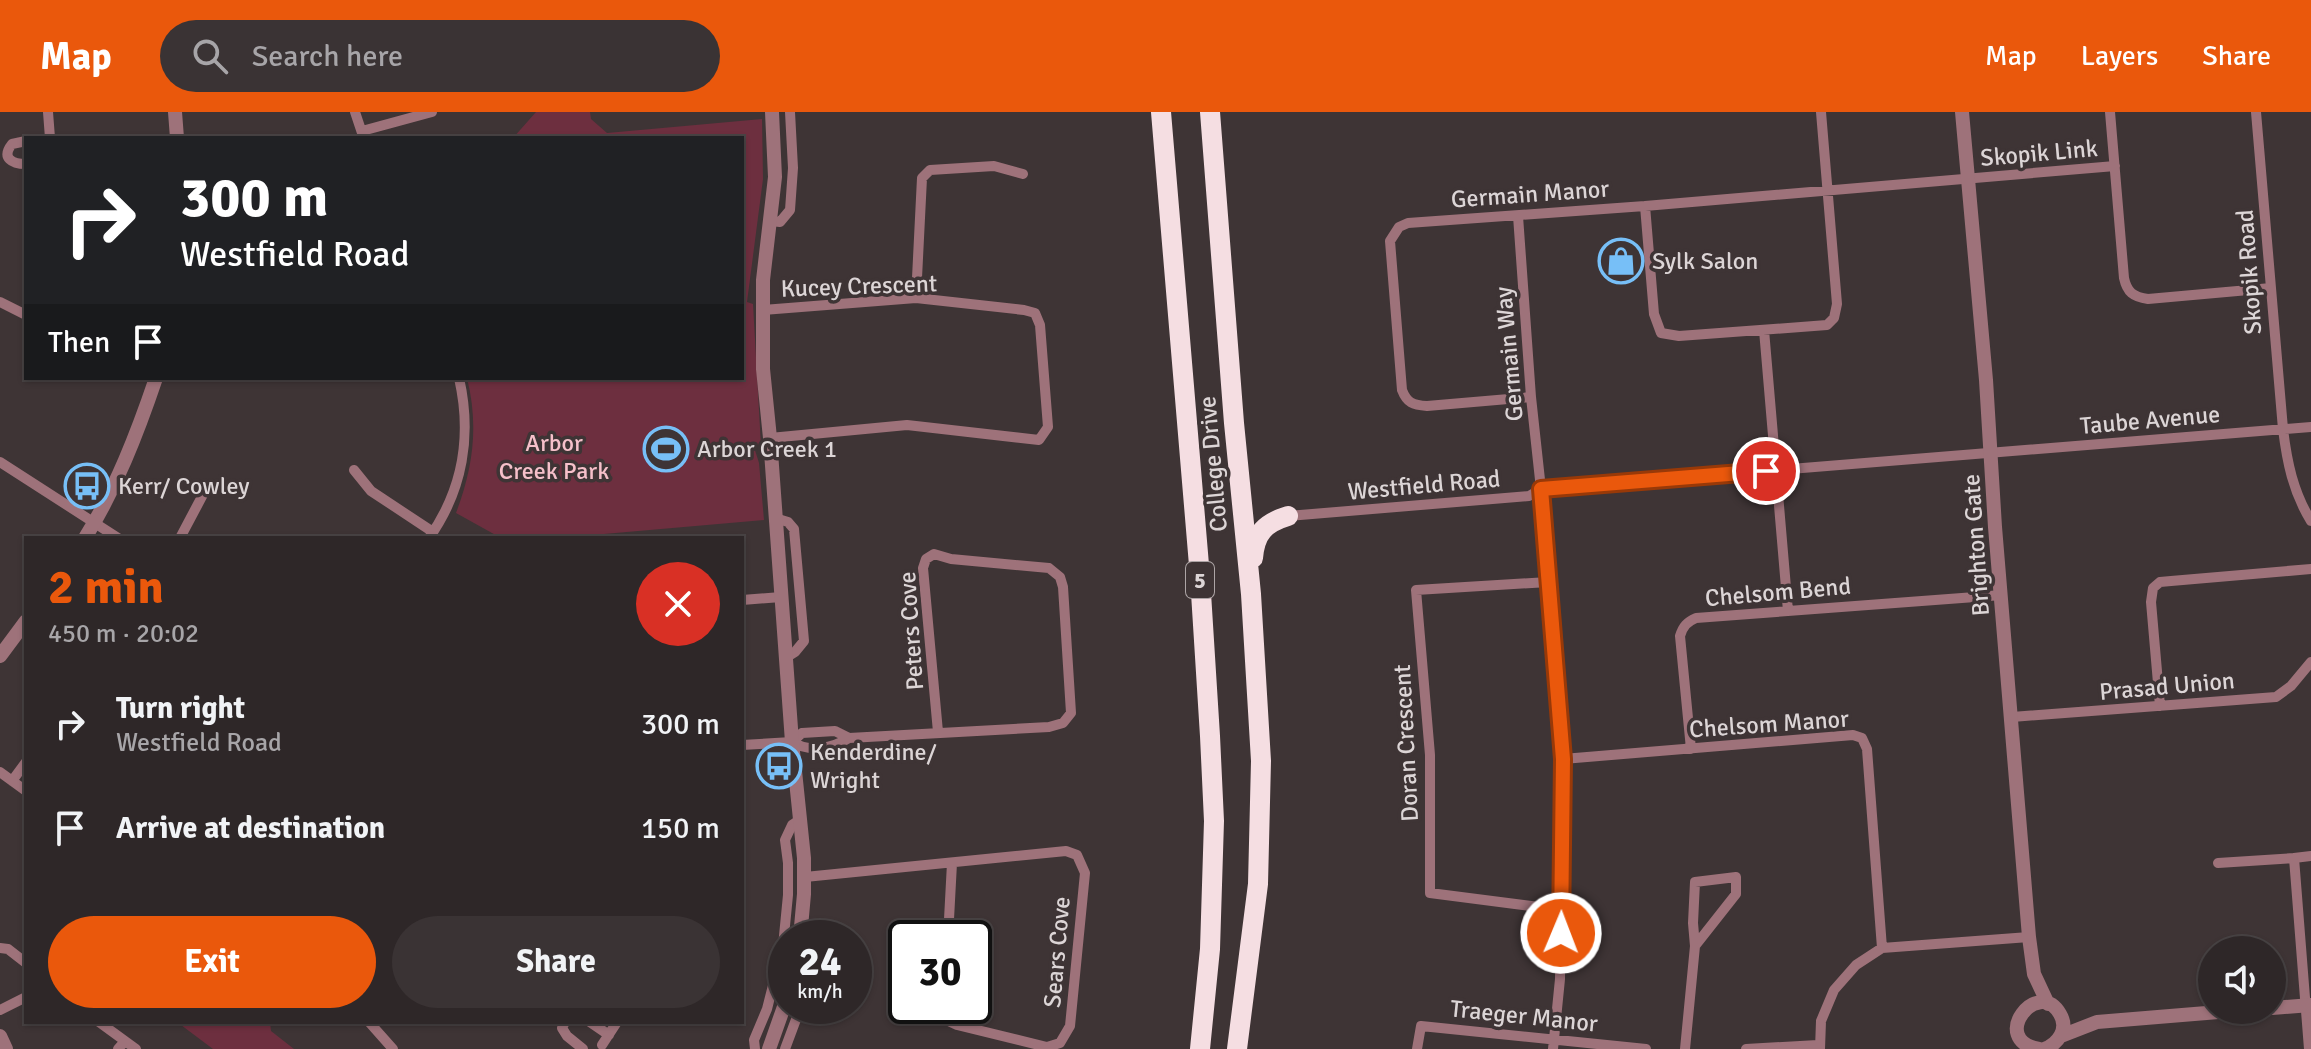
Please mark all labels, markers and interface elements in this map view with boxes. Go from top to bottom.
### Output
search box [160,20,720,92]
text: Map [40,33,112,80]
icon: search [188,34,232,78]
text: Search here [252,38,403,75]
text: Map [1985,39,2037,73]
text: Layers [2081,39,2158,73]
text: Share [2202,39,2271,73]
street label: Skopik Link [1979,133,2099,173]
text: 300 m [180,163,328,232]
icon: right [48,168,152,272]
street label: Germain Manor [1450,173,1610,214]
street label: Skopik Road [2230,208,2268,336]
text: Westfield Road [180,232,410,277]
shop icon: Sylk Salon [1597,237,1645,285]
place label: Sylk Salon [1652,246,1758,276]
street label: Kucey Crescent [780,268,938,304]
street label: Germain Way [1488,285,1530,423]
icon: arrive [126,320,170,364]
text: Then [48,324,110,361]
street label: College Drive [1192,395,1234,533]
street label: Taube Avenue [2079,399,2221,441]
sports icon: Arbor Creek 1 [642,425,690,473]
park label: Arbor Creek Park [499,428,609,486]
place label: Arbor Creek 1 [697,434,837,464]
pin [1732,437,1800,505]
icon: arrive [1744,449,1788,493]
bus stop icon: Kerr/ Cowley [63,462,111,510]
street label: Westfield Road [1346,463,1502,507]
place label: Kerr/ Cowley [118,471,249,501]
street label: Brighton Gate [1956,473,1996,617]
text: 2 min [48,558,164,617]
button: close [636,562,720,646]
road number: 5 [1186,562,1214,598]
street label: Peters Cove [892,571,930,691]
street label: Chelsom Bend [1704,571,1852,613]
text: 450 m · 20:02 [48,618,199,650]
street label: Doran Crescent [1387,664,1425,822]
street label: Prasad Union [2098,665,2236,707]
text: Turn right [116,690,245,727]
icon: right [48,702,92,746]
street label: Chelsom Manor [1688,703,1850,745]
text: 300 m [641,706,720,743]
text: Westfield Road [116,727,282,759]
place label: Kenderdine/ Wright [810,737,937,795]
bus stop icon: Kenderdine/ Wright [755,742,803,790]
icon: arrive [48,806,92,850]
text: Arrive at destination [116,810,385,847]
text: 150 m [641,810,720,847]
position arrow [1519,891,1603,975]
street label: Sears Cove [1037,895,1077,1009]
button: Exit [48,916,376,1008]
button: Share [392,916,720,1008]
speed limit sign: 30 [888,920,992,1024]
map controls [2198,936,2286,1024]
button: sound [2198,936,2286,1024]
text: 24 [798,937,842,987]
text: km/h [797,979,843,1004]
street label: Traeger Manor [1449,993,1599,1039]

